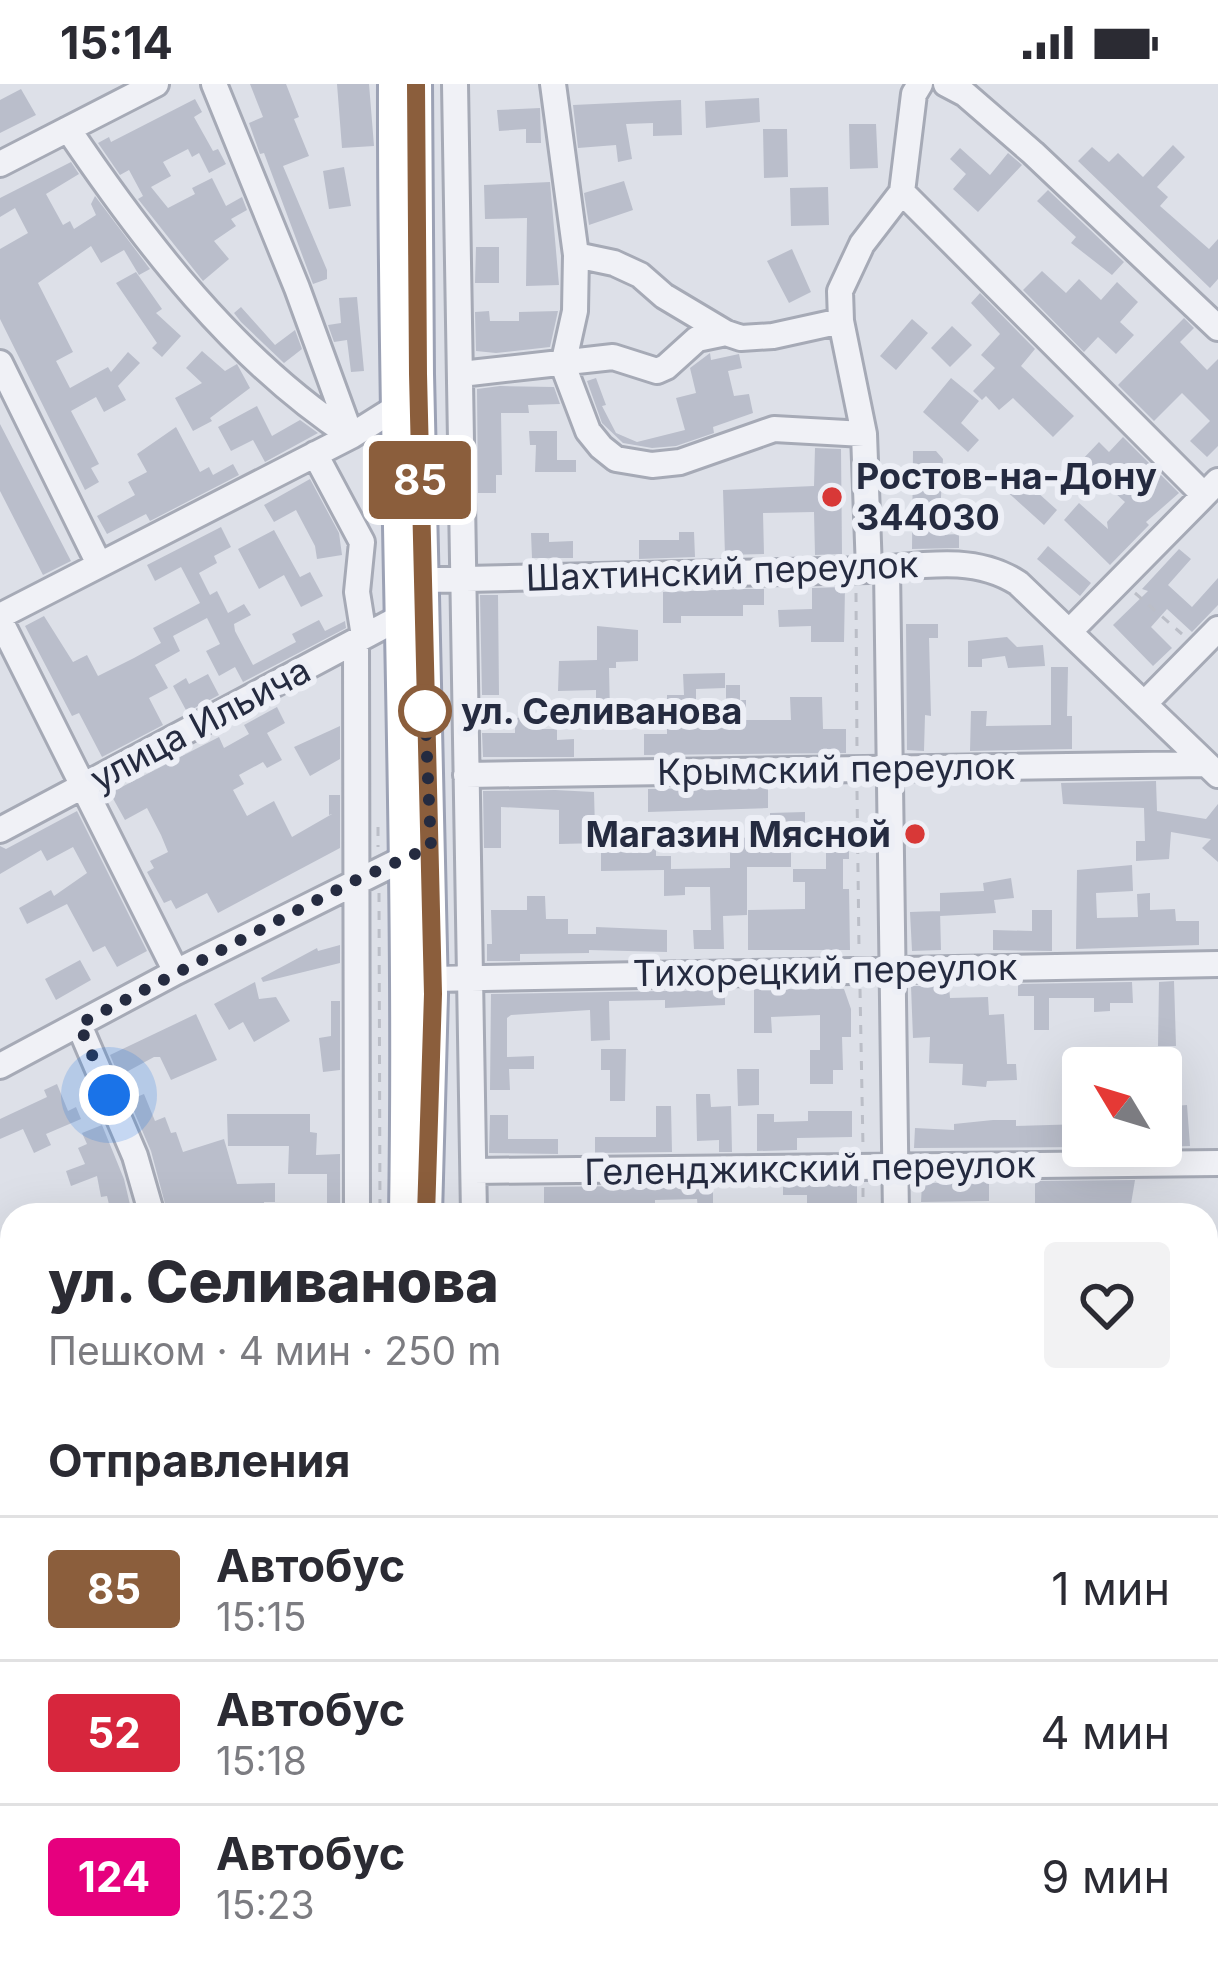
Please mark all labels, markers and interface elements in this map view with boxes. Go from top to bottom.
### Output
text: 15:14 [60,15,173,70]
line badge: 85 [366,441,474,519]
text: 85 [393,454,447,505]
place label: Ростов-на-Дону 344030 [856,454,1157,539]
marker: Ростов-на-Дону 344030 [819,484,845,510]
street label: Шахтинский переулок [525,542,919,600]
street label: улица Ильича [83,648,317,800]
marker: ул. Селиванова [400,686,450,736]
place label: ул. Селиванова [461,689,742,733]
street label: Крымский переулок [657,744,1016,794]
place label: Магазин Мясной [585,812,891,856]
marker: Магазин Мясной [902,821,928,847]
street label: Тихорецкий переулок [632,945,1018,995]
north arrow [1062,1047,1182,1167]
map controls [1062,1047,1182,1167]
your location [79,1065,139,1125]
street label: Геленджикский переулок [584,1142,1037,1194]
button: heart [1044,1242,1170,1368]
text: ул. Селиванова [48,1247,499,1316]
text: Пешком · 4 мин · 250 m [48,1327,501,1374]
text: Отправления [48,1433,350,1488]
text: Автобус [216,1538,405,1593]
text: 1 мин [1051,1561,1170,1616]
text: 85 [87,1563,141,1614]
text: 15:15 [216,1593,306,1640]
text: Автобус [216,1682,405,1737]
text: 4 мин [1040,1705,1170,1760]
text: 52 [87,1707,141,1758]
text: 15:18 [216,1737,307,1784]
text: Автобус [216,1826,405,1881]
text: 9 мин [1042,1849,1170,1904]
text: 124 [78,1851,150,1902]
text: 15:23 [216,1881,315,1928]

